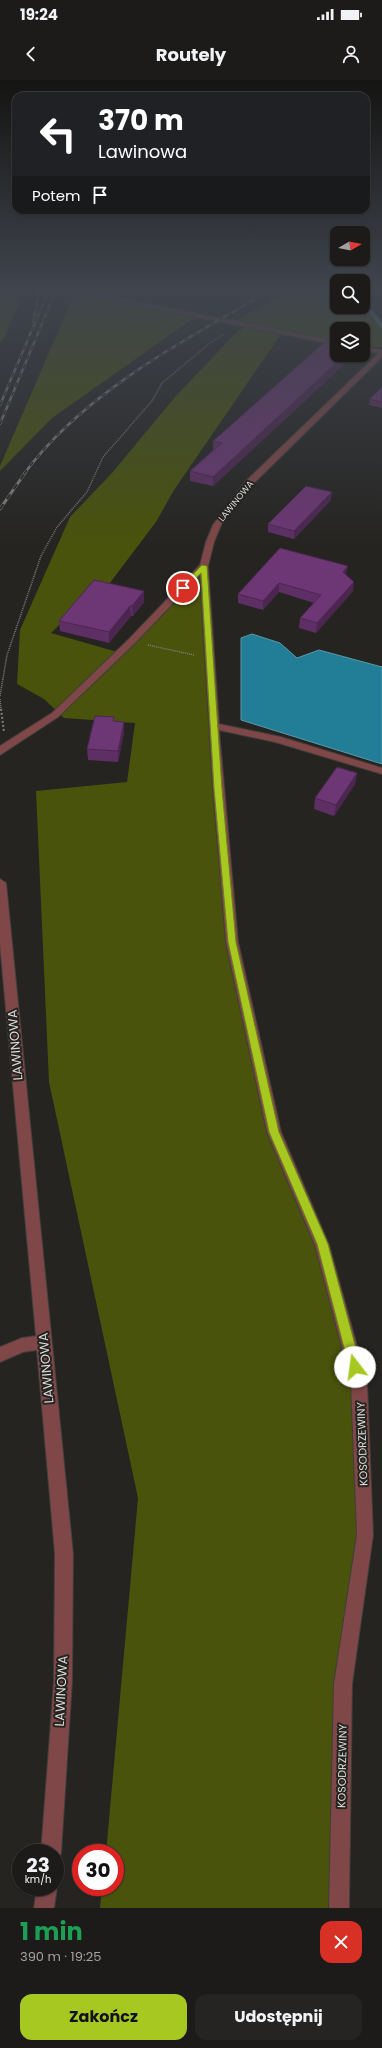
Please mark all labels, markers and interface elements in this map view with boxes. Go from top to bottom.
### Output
text: 19:24 [20,4,58,25]
text: Routely [156,42,226,67]
icon: back [20,43,42,65]
icon: person [340,43,362,65]
text: 370 m [98,101,184,140]
icon: left [32,108,84,160]
text: Lawinowa [98,139,187,164]
icon: arrive [89,184,111,206]
text: Potem [32,185,81,206]
north arrow [330,226,370,266]
map controls [330,226,370,362]
button: search [330,274,370,314]
button: layers [330,322,370,362]
street label: LAWINOWA [216,478,256,524]
pin [166,571,200,605]
icon: arrive [172,577,194,599]
street label: LAWINOWA [2,1009,28,1081]
street label: LAWINOWA [33,1332,59,1404]
position arrow [334,1346,376,1388]
street label: KOSODRZEWINY [353,1401,371,1486]
street label: LAWINOWA [50,1655,72,1727]
street label: KOSODRZEWINY [333,1723,351,1808]
speed limit sign: 30 [72,1844,124,1896]
text: 23 [26,1851,50,1879]
text: km/h [25,1872,51,1887]
text: 1 min [20,1915,83,1948]
button: close [320,1921,362,1963]
text: 390 m · 19:25 [20,1947,101,1966]
button: Zakończ [20,1994,187,2040]
button: Udostępnij [195,1994,362,2040]

